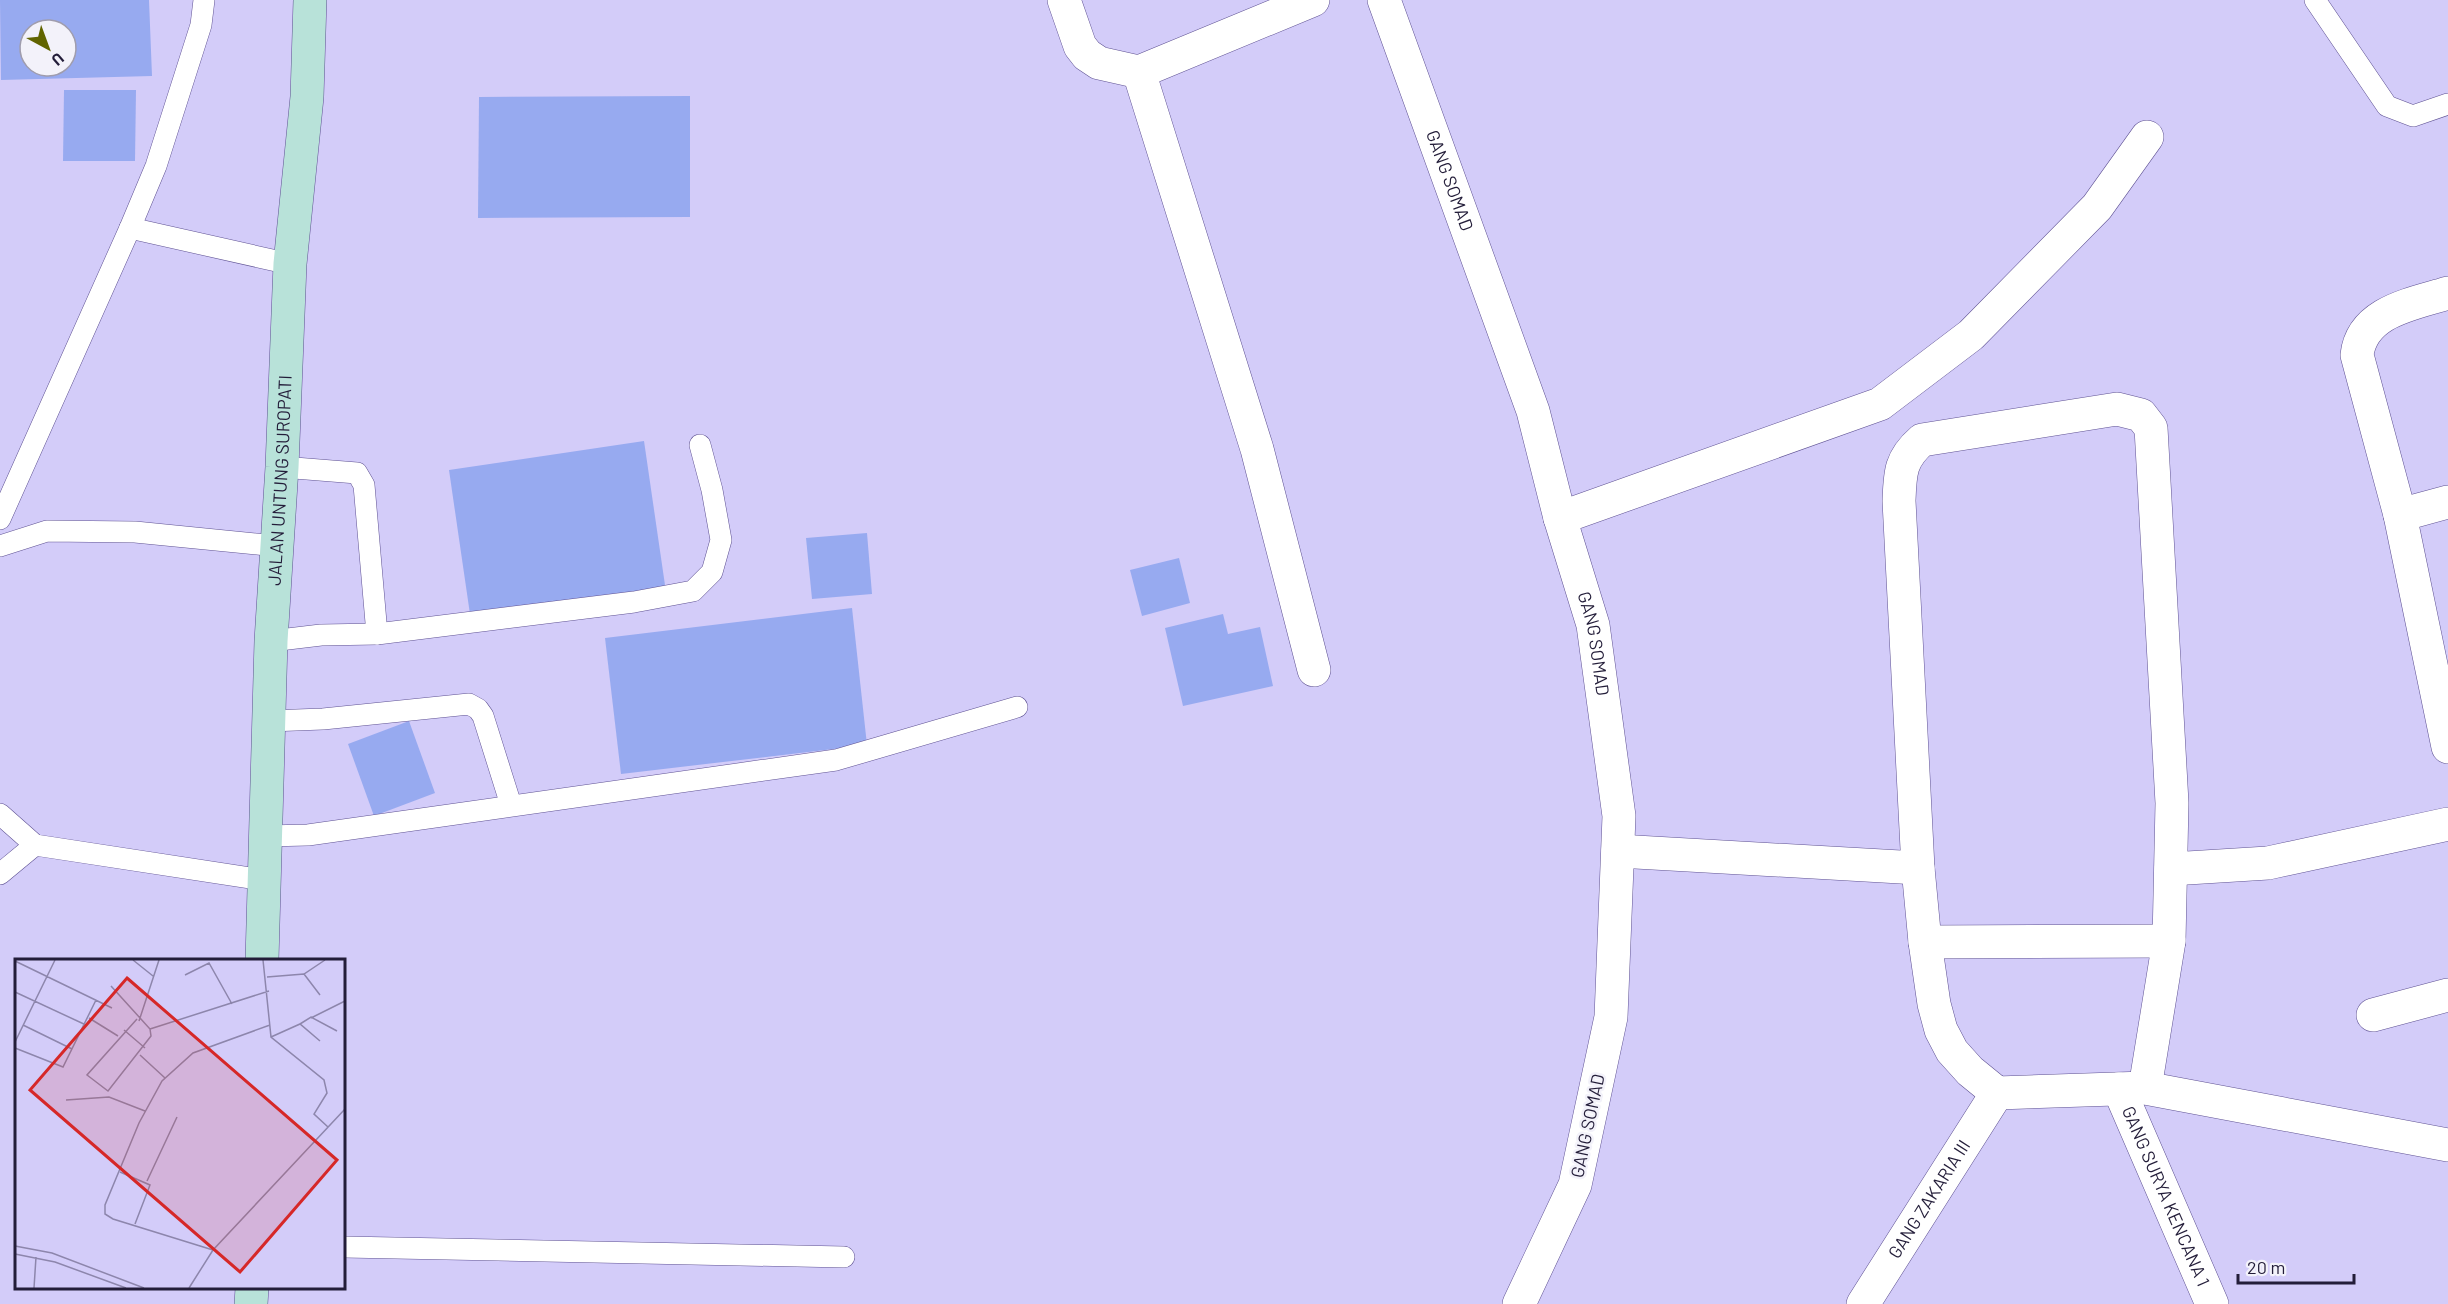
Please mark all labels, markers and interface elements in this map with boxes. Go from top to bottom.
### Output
north arrow [18,18,78,78]
text: U [48,49,68,70]
street label: GANG SOMAD [1422,127,1479,233]
street label: JALAN UNTUNG SUROPATI [263,375,296,586]
street label: GANG SOMAD [1573,589,1614,697]
inset map [15,959,345,1289]
street label: GANG SOMAD [1565,1072,1609,1180]
street label: GANG SURYA KENCANA 1 [2118,1103,2215,1289]
street label: GANG ZAKARIA III [1883,1135,1974,1262]
scale bar [2238,1247,2354,1285]
text: 20 m [2247,1256,2285,1278]

